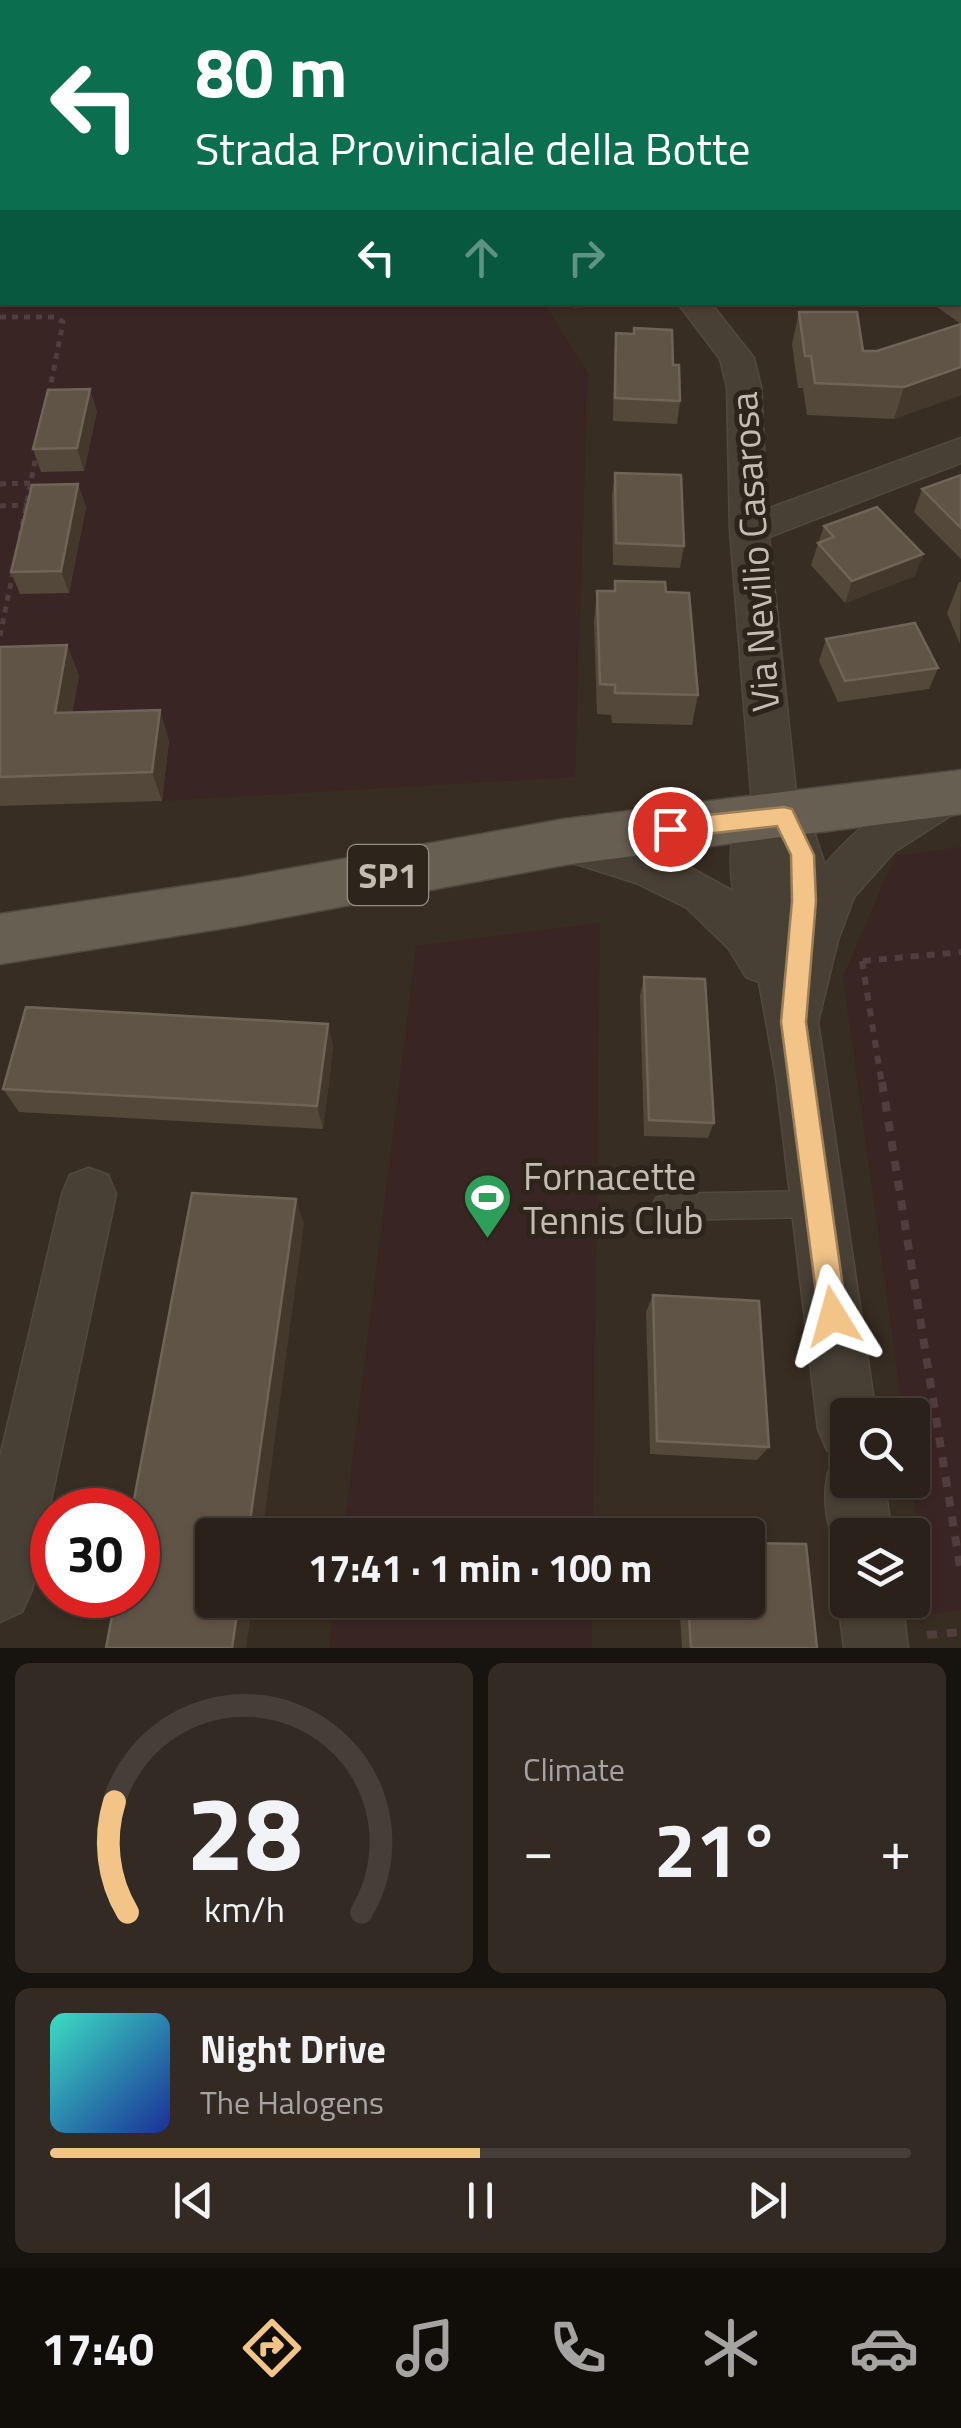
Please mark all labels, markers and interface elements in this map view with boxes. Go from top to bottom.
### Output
text: 80 m [195,18,348,124]
icon: left [30,40,160,170]
text: Strada Provinciale della Botte [195,114,750,182]
icon: left [349,230,404,285]
icon: ahead [454,230,509,285]
icon: right [559,230,614,285]
street label: Via Nevilio Casarosa [714,390,794,714]
pin [628,787,713,872]
icon: arrive [643,802,698,857]
road number: SP1 [348,845,428,905]
place label: Fornacette Tennis Club [523,1147,704,1249]
sports icon: Fornacette Tennis Club [462,1172,514,1240]
position arrow [781,1264,885,1368]
map controls [830,1398,930,1618]
button: search [830,1398,930,1498]
speed limit sign: 30 [30,1488,160,1618]
button: layers [830,1518,930,1618]
text: 17:41 · 1 min · 100 m [308,1539,652,1597]
text: Climate [523,1745,625,1793]
text: 28 [186,1752,302,1910]
text: 21° [654,1792,780,1906]
text: − [523,1808,554,1891]
text: + [880,1808,911,1891]
text: km/h [204,1881,284,1936]
text: Night Drive [200,2020,386,2078]
text: The Halogens [200,2078,384,2126]
icon: previous [166,2173,221,2228]
icon: pause [453,2173,508,2228]
icon: next [740,2173,795,2228]
icon: directions [237,2313,307,2383]
icon: music [390,2313,460,2383]
icon: phone [543,2313,613,2383]
icon: climate [696,2313,766,2383]
icon: car [849,2313,919,2383]
text: 17:40 [42,2314,154,2382]

